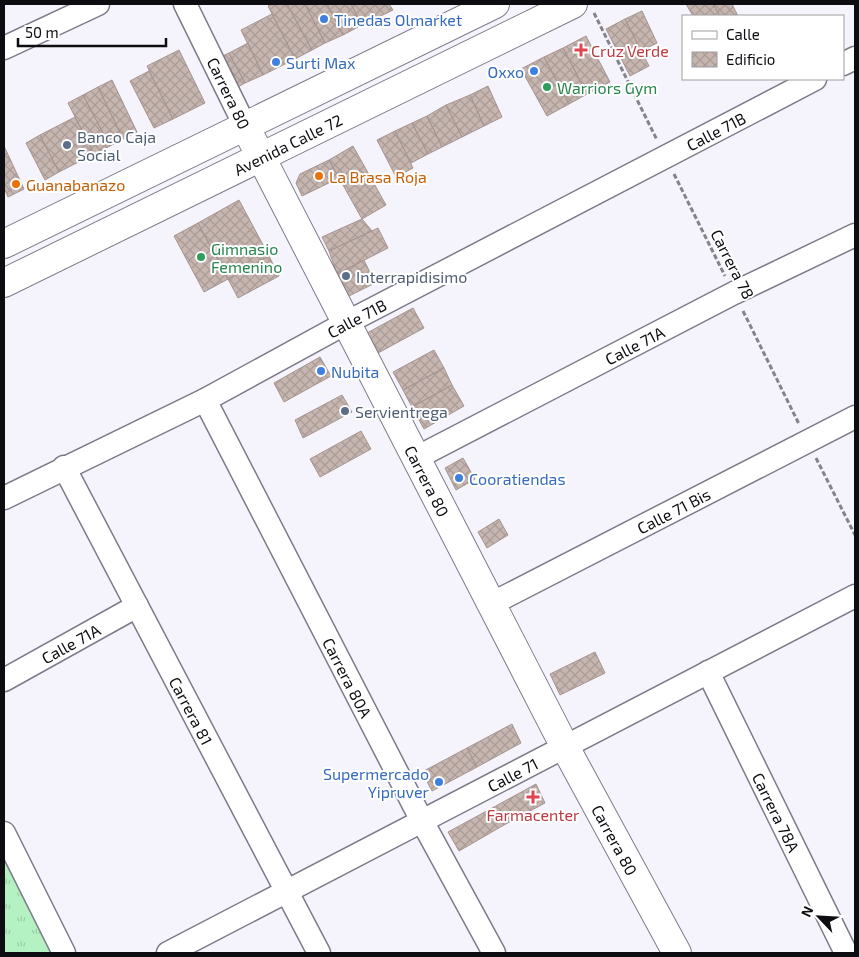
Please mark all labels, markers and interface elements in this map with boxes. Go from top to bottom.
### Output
place label: Tinedas Olmarket [334,10,462,29]
marker: Tinedas Olmarket [318,13,330,25]
scale bar [18,15,165,47]
legend [682,15,844,80]
text: 50 m [25,23,59,41]
text: Calle [726,25,760,43]
place label: Cruz Verde [591,41,669,60]
marker: Cruz Verde [575,44,587,56]
text: Edificio [726,50,775,68]
place label: Surti Max [286,53,356,72]
street label: Carrera 80 [204,54,254,132]
marker: Surti Max [270,56,282,68]
place label: Oxxo [488,62,524,81]
marker: Oxxo [528,65,540,77]
place label: Warriors Gym [557,78,657,97]
marker: Warriors Gym [541,81,553,93]
street label: Calle 71B [683,107,749,154]
street label: Avenida Calle 72 [230,109,345,178]
place label: Banco Caja Social [77,127,156,164]
marker: Banco Caja Social [61,139,73,151]
place label: La Brasa Roja [329,167,427,187]
marker: La Brasa Roja [313,170,325,182]
place label: Guanabanazo [26,175,125,194]
marker: Guanabanazo [10,178,22,190]
street label: Carrera 78 [707,226,759,302]
place label: Gimnasio Femenino [211,239,282,276]
marker: Gimnasio Femenino [195,251,207,263]
place label: Interrapidisimo [356,267,467,286]
marker: Interrapidisimo [340,270,352,282]
street label: Calle 71B [324,294,389,341]
street label: Calle 71A [602,321,667,368]
place label: Nubita [331,362,379,381]
marker: Nubita [315,365,327,377]
place label: Servientrega [355,402,448,421]
marker: Servientrega [339,405,351,417]
street label: Carrera 80 [402,442,454,519]
place label: Cooratiendas [469,469,566,488]
marker: Cooratiendas [453,472,465,484]
street label: Calle 71 Bis [634,484,713,537]
street label: Calle 71A [38,619,103,667]
street label: Carrera 80A [320,634,376,721]
street label: Carrera 81 [166,673,217,748]
street label: Calle 71 [484,753,541,795]
place label: Supermercado Yipruver [323,764,430,801]
street label: Carrera 78A [749,769,804,855]
marker: Supermercado Yipruver [433,776,445,788]
marker: Farmacenter [527,791,539,803]
street label: Carrera 80 [589,801,642,878]
place label: Farmacenter [487,805,580,824]
north arrow [794,892,844,942]
text: N [797,903,817,919]

